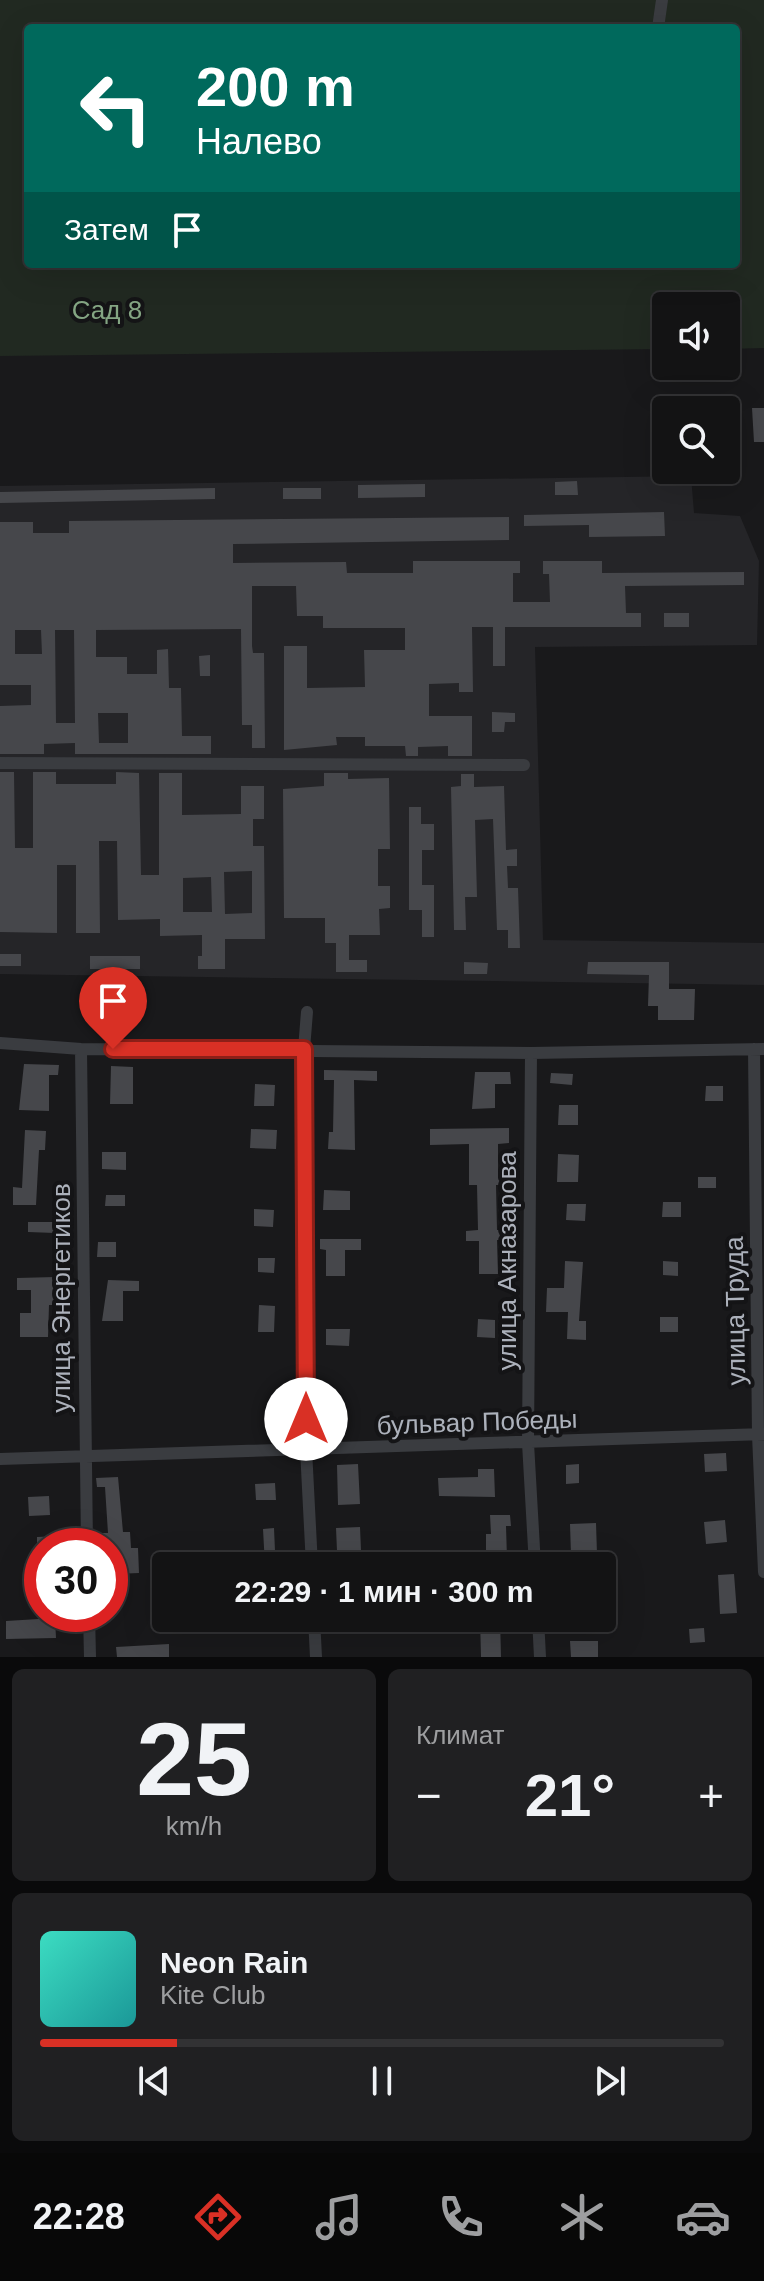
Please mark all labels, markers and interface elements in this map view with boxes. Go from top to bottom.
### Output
text: 200 m [196,55,355,118]
icon: left [64,56,168,160]
text: Налево [196,121,322,162]
icon: arrive [165,208,209,252]
text: Затем [64,213,149,246]
map controls [652,292,740,484]
button: sound [652,292,740,380]
park label: Сад 8 [72,295,142,325]
button: search [652,396,740,484]
pin [79,967,147,1049]
icon: arrive [91,979,135,1023]
street label: улица Акназарова [492,1151,522,1371]
street label: улица Энергетиков [46,1183,76,1413]
street label: улица Труда [719,1236,751,1386]
position arrow [264,1377,348,1461]
street label: бульвар Победы [376,1404,578,1440]
speed limit sign: 30 [24,1528,128,1632]
text: 22:29 · 1 мин · 300 m [235,1575,533,1608]
text: 25 [136,1701,252,1817]
text: Климат [416,1720,505,1750]
text: 21° [525,1762,615,1829]
text: − [416,1771,442,1820]
text: + [698,1771,724,1820]
text: km/h [166,1811,222,1841]
text: Neon Rain [160,1946,308,1979]
text: Kite Club [160,1980,266,2010]
icon: previous [132,2059,176,2103]
icon: pause [360,2059,404,2103]
icon: next [588,2059,632,2103]
icon: directions [190,2189,246,2245]
icon: music [311,2189,367,2245]
icon: phone [433,2189,489,2245]
icon: climate [554,2189,610,2245]
icon: car [675,2189,731,2245]
text: 22:28 [33,2196,125,2237]

